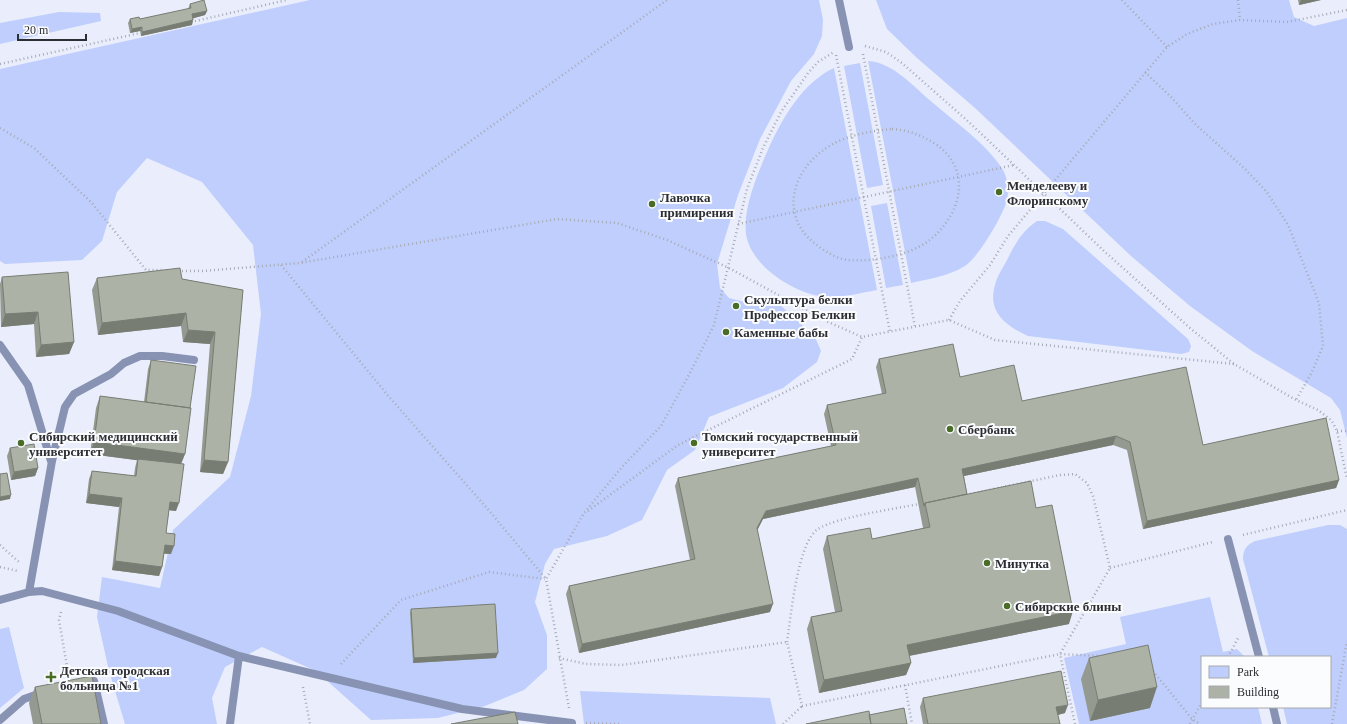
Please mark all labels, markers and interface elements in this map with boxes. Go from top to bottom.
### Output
scale bar [18,16,86,42]
text: 20 m [24,23,49,37]
place label: Менделееву и Флоринскому [1007,178,1089,208]
marker: Менделееву и Флоринскому [994,187,1004,197]
place label: Лавочка примирения [660,190,734,220]
marker: Лавочка примирения [647,199,657,209]
place label: Скульптура белки Профессор Белкин [744,292,856,322]
marker: Скульптура белки Профессор Белкин [731,301,741,311]
place label: Каменные бабы [734,325,828,340]
marker: Каменные бабы [721,327,731,337]
place label: Сбербанк [958,422,1015,437]
marker: Сбербанк [945,424,955,434]
place label: Сибирский медицинский университет [29,429,178,459]
place label: Томский государственный университет [702,429,858,459]
marker: Сибирский медицинский университет [16,438,26,448]
marker: Томский государственный университет [689,438,699,448]
place label: Минутка [995,556,1049,571]
marker: Минутка [982,558,992,568]
place label: Сибирские блины [1015,599,1121,614]
marker: Сибирские блины [1002,601,1012,611]
legend [1201,656,1331,708]
place label: Детская городская больница №1 [60,663,170,693]
text: Park [1237,665,1259,679]
marker: Детская городская больница №1 [45,671,57,683]
text: Building [1237,685,1279,699]

